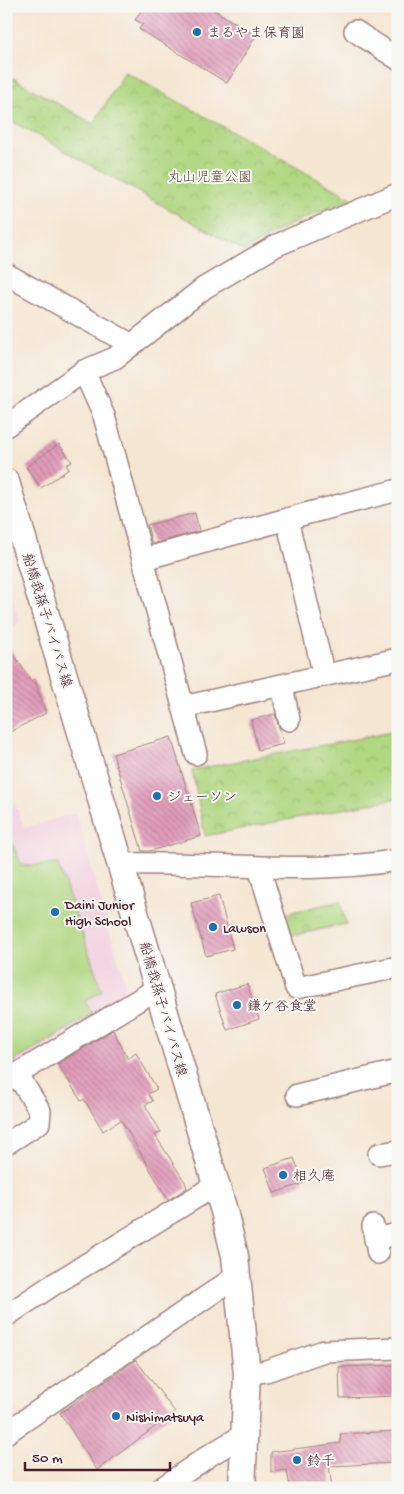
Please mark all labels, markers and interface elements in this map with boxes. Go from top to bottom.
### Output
marker: まるやま保育園 [191,26,203,38]
place label: まるやま保育園 [207,26,305,43]
park label: 丸山児童公園 [168,170,252,187]
street label: 船橋我孫子バイパス線 [17,551,74,690]
marker: ジェーソン [151,790,163,802]
place label: ジェーソン [167,790,237,807]
place label: Daini Junior High School [64,898,135,931]
marker: Daini Junior High School [49,906,61,918]
marker: Lawson [207,921,219,933]
place label: Lawson [223,921,266,938]
street label: 船橋我孫子バイパス線 [134,940,189,1079]
marker: 鎌ケ谷食堂 [231,999,243,1011]
place label: 鎌ケ谷食堂 [247,999,317,1016]
marker: 相久庵 [277,1169,289,1181]
place label: 相久庵 [293,1169,335,1186]
marker: Nishimatsuya [110,1410,122,1422]
place label: Nishimatsuya [126,1410,205,1427]
scale bar [25,1439,170,1471]
text: 50 m [32,1450,63,1468]
marker: 鈴千 [291,1454,303,1466]
place label: 鈴千 [307,1454,335,1471]

